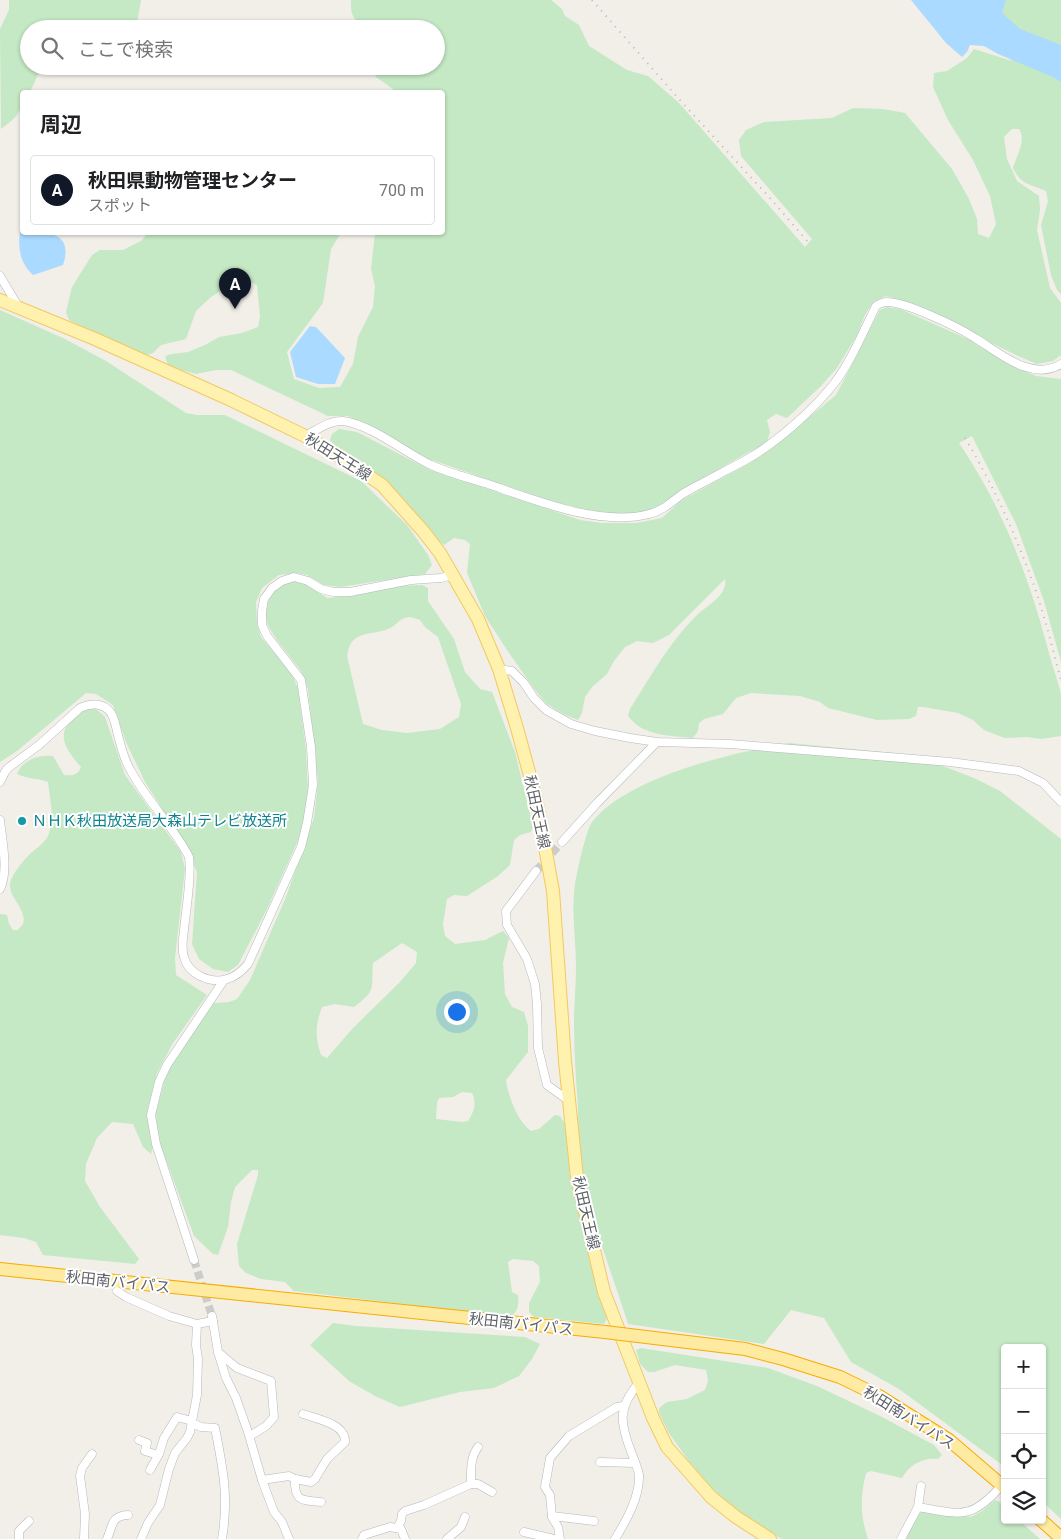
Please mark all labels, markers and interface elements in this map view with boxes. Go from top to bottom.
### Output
search box [20,20,445,75]
icon: search [38,34,66,62]
text: ここで検索 [78,38,173,61]
text: 周辺 [40,113,82,137]
text: 秋田県動物管理センター [88,169,297,192]
text: A [52,181,62,200]
text: 700 m [379,181,424,200]
text: スポット [88,196,152,215]
pin: A [219,268,251,309]
street label: 秋田天王線 [301,429,375,485]
street label: 秋田天王線 [520,773,554,851]
place label: ＮＨＫ秋田放送局大森山テレビ放送所 [32,812,287,830]
marker: ＮＨＫ秋田放送局大森山テレビ放送所 [16,815,28,827]
your location [444,999,470,1025]
street label: 秋田天王線 [569,1174,603,1252]
street label: 秋田南バイパス [65,1268,171,1296]
street label: 秋田南バイパス [468,1310,574,1338]
map controls [1001,1344,1046,1524]
button: + [1001,1344,1046,1389]
street label: 秋田南バイパス [860,1383,958,1453]
button: − [1001,1389,1046,1434]
button: locate [1001,1434,1046,1479]
button: layers [1001,1479,1046,1524]

